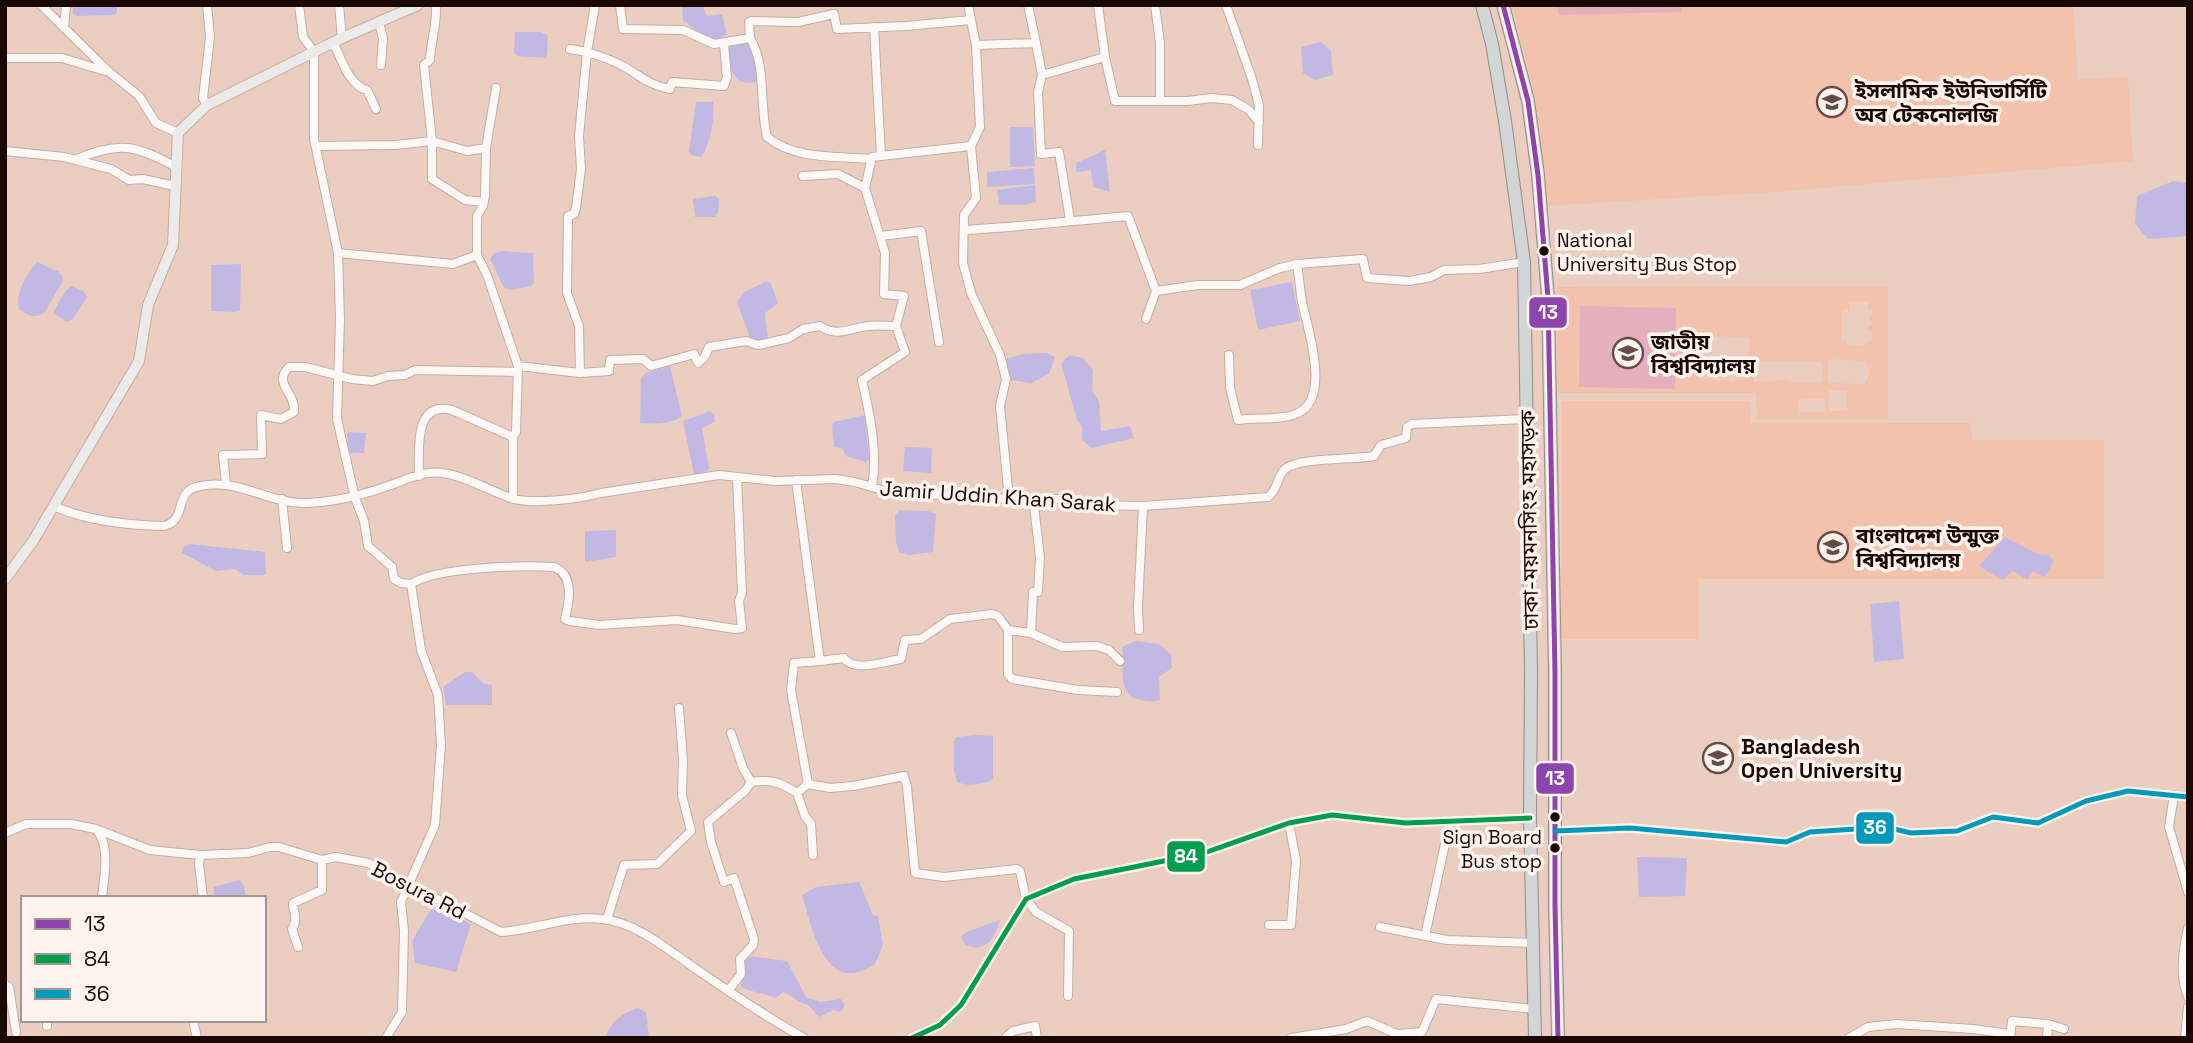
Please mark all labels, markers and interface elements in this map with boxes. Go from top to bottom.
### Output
place label: ইসলামিক ইউনিভার্সিটি অব টেকনোলজি [1854,77,2047,128]
school or university icon: ইসলামিক ইউনিভার্সিটি অব টেকনোলজি [1815,85,1849,119]
place label: National University Bus Stop [1557,228,1737,277]
marker: National University Bus Stop [1537,244,1551,258]
line badge: 13 [1528,296,1568,329]
text: 13 [1538,300,1558,325]
place label: জাতীয় বিশ্ববিদ্যালয় [1650,328,1756,379]
school or university icon: জাতীয় বিশ্ববিদ্যালয় [1611,336,1645,370]
street label: ঢাকা-ময়মনসিংহ মহাসড়ক [1514,409,1544,631]
street label: Jamir Uddin Khan Sarak [879,474,1117,518]
place label: বাংলাদেশ উন্মুক্ত বিশ্ববিদ্যালয় [1855,522,1999,573]
school or university icon: বাংলাদেশ উন্মুক্ত বিশ্ববিদ্যালয় [1816,530,1850,564]
place label: Bangladesh Open University [1741,733,1902,784]
school or university icon: Bangladesh Open University [1701,741,1735,775]
line badge: 13 [1535,762,1575,795]
text: 13 [1545,766,1565,791]
unlabelled marker [1548,810,1562,824]
line badge: 36 [1855,811,1895,845]
text: 36 [1863,815,1887,840]
place label: Sign Board Bus stop [1443,825,1542,874]
line badge: 84 [1166,840,1206,873]
marker: Sign Board Bus stop [1548,841,1562,855]
text: 84 [1174,844,1198,869]
street label: Bosura Rd [367,855,471,925]
legend [21,896,266,1022]
text: 13 [84,910,105,937]
text: 84 [84,945,110,972]
text: 36 [84,980,110,1007]

